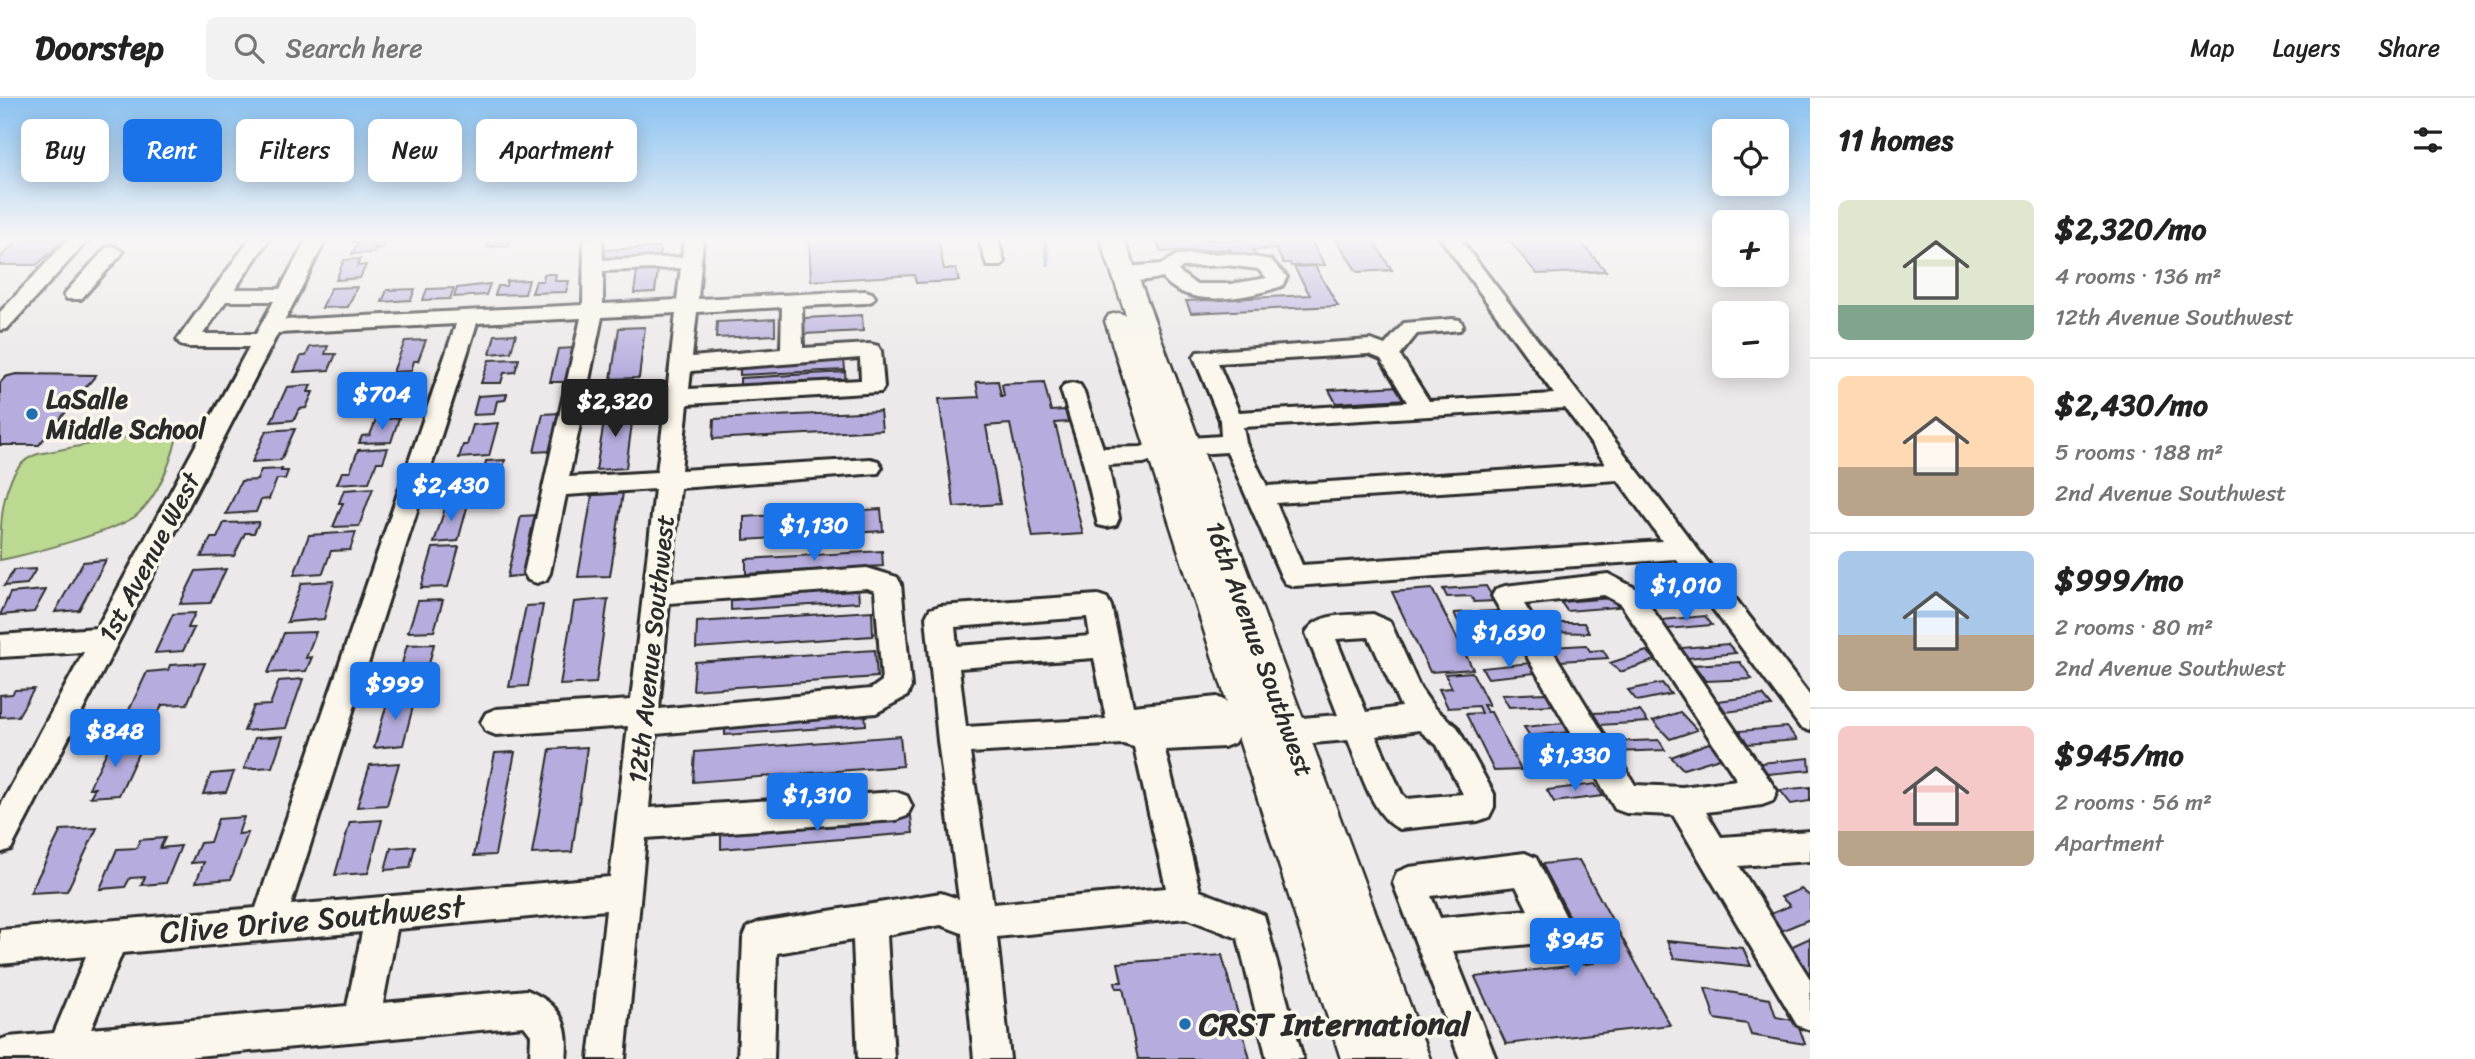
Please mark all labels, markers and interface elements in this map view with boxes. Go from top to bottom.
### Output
search box [206,17,696,80]
text: Doorstep [35,19,164,77]
text: Search here [286,25,423,71]
text: Map [2190,27,2235,69]
text: Layers [2273,27,2340,69]
text: Share [2378,27,2440,69]
icon: search [230,29,268,67]
text: 11 homes [1838,113,1953,167]
chip: Buy [21,119,109,182]
chip: Rent [123,119,222,182]
chip: Filters [236,119,354,182]
chip: New [368,119,462,182]
chip: Apartment [476,119,637,182]
map controls [1712,119,1789,378]
button: locate [1712,119,1789,196]
icon: filters [2409,121,2447,159]
text: $2,320/mo [2055,202,2206,256]
button: + [1712,210,1789,287]
icon: home [1894,228,1978,312]
text: 4 rooms · 136 m² [2055,256,2222,297]
text: 12th Avenue Southwest [2055,297,2294,338]
button: − [1712,301,1789,378]
pin: $704 [341,372,423,432]
text: $704 [353,374,411,415]
place label: LaSalle Middle School [45,376,207,452]
text: $2,430/mo [2055,378,2208,432]
pin: $2,320 [558,380,672,439]
text: $2,320 [577,381,653,422]
icon: home [1894,404,1978,488]
marker: LaSalle Middle School [24,406,40,422]
text: 5 rooms · 188 m² [2055,432,2223,473]
street label: 1st Avenue West [85,462,214,650]
pin: $2,430 [394,464,508,523]
text: $2,430 [413,465,489,506]
text: 2nd Avenue Southwest [2055,473,2286,514]
pin: $1,130 [757,504,871,563]
text: $1,130 [780,505,848,546]
street label: 12th Avenue Southwest [614,512,688,786]
street label: 16th Avenue Southwest [1192,514,1328,784]
text: $999/mo [2055,553,2184,607]
pin: $1,010 [1629,564,1743,623]
text: $1,010 [1651,565,1721,606]
icon: home [1894,579,1978,663]
text: 2 rooms · 80 m² [2055,607,2213,648]
pin: $1,690 [1452,610,1566,670]
text: $1,690 [1472,612,1546,653]
text: 2nd Avenue Southwest [2055,648,2286,689]
pin: $999 [354,662,436,722]
text: $999 [366,664,424,705]
pin: $848 [74,710,156,769]
text: $848 [86,711,144,752]
text: $945/mo [2055,728,2184,782]
pin: $1,330 [1518,734,1632,793]
text: $1,330 [1539,735,1611,776]
icon: home [1894,754,1978,838]
pin: $1,310 [760,774,874,833]
text: $1,310 [783,775,851,816]
text: 2 rooms · 56 m² [2055,782,2212,823]
text: Apartment [2055,823,2164,864]
street label: Clive Drive Southwest [157,878,468,961]
pin: $945 [1534,918,1616,978]
text: $945 [1546,920,1604,961]
place label: CRST International [1198,996,1472,1053]
marker: CRST International [1177,1016,1193,1032]

